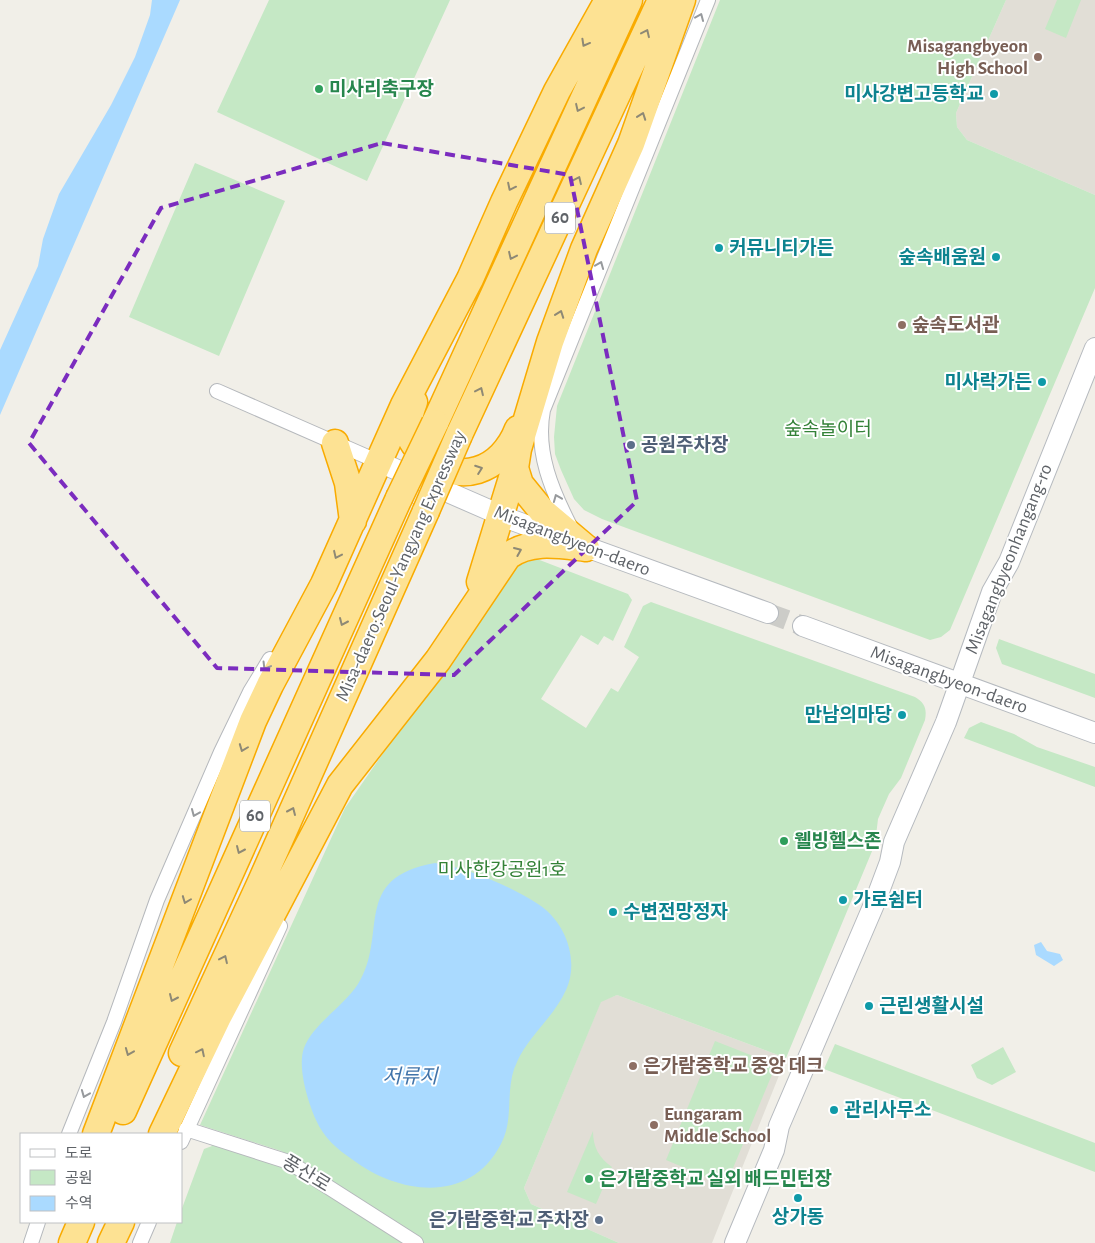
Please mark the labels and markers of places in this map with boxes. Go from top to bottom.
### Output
place label: Misagangbyeon High School [907,37,1028,78]
marker: Misagangbyeon High School [1032,51,1044,63]
place label: 미사리축구장 [329,79,434,99]
marker: 미사리축구장 [313,83,325,95]
place label: 미사강변고등학교 [844,83,984,104]
marker: 미사강변고등학교 [988,88,1000,100]
place label: 커뮤니티가든 [729,238,834,258]
marker: 커뮤니티가든 [713,242,725,254]
place label: 숲속배움원 [899,247,986,267]
marker: 숲속배움원 [990,251,1002,263]
place label: 숲속도서관 [912,315,1000,335]
marker: 숲속도서관 [896,319,908,331]
place label: 미사락가든 [945,372,1032,392]
marker: 미사락가든 [1036,376,1048,388]
place label: 공원주차장 [641,435,728,455]
marker: 공원주차장 [625,439,637,451]
place label: 만남의마당 [805,705,893,725]
marker: 만남의마당 [896,709,908,721]
place label: 웰빙헬스존 [794,830,881,851]
marker: 웰빙헬스존 [778,835,790,847]
place label: 가로쉼터 [853,890,923,910]
marker: 가로쉼터 [837,894,849,906]
place label: 수변전망정자 [623,902,728,922]
marker: 수변전망정자 [607,906,619,918]
place label: 근린생활시설 [879,995,984,1016]
marker: 근린생활시설 [863,1000,875,1012]
place label: 은가람중학교 중앙 데크 [643,1055,824,1076]
marker: 은가람중학교 중앙 데크 [627,1060,639,1072]
place label: 관리사무소 [844,1100,931,1120]
marker: 관리사무소 [828,1104,840,1116]
place label: Eungaram Middle School [664,1105,771,1146]
marker: Eungaram Middle School [648,1119,660,1131]
place label: 은가람중학교 실외 배드민턴장 [599,1168,832,1189]
marker: 은가람중학교 실외 배드민턴장 [583,1173,595,1185]
marker: 상가동 [792,1192,804,1204]
place label: 상가동 [772,1207,824,1227]
place label: 은가람중학교 주차장 [429,1209,589,1230]
marker: 은가람중학교 주차장 [593,1214,605,1226]

